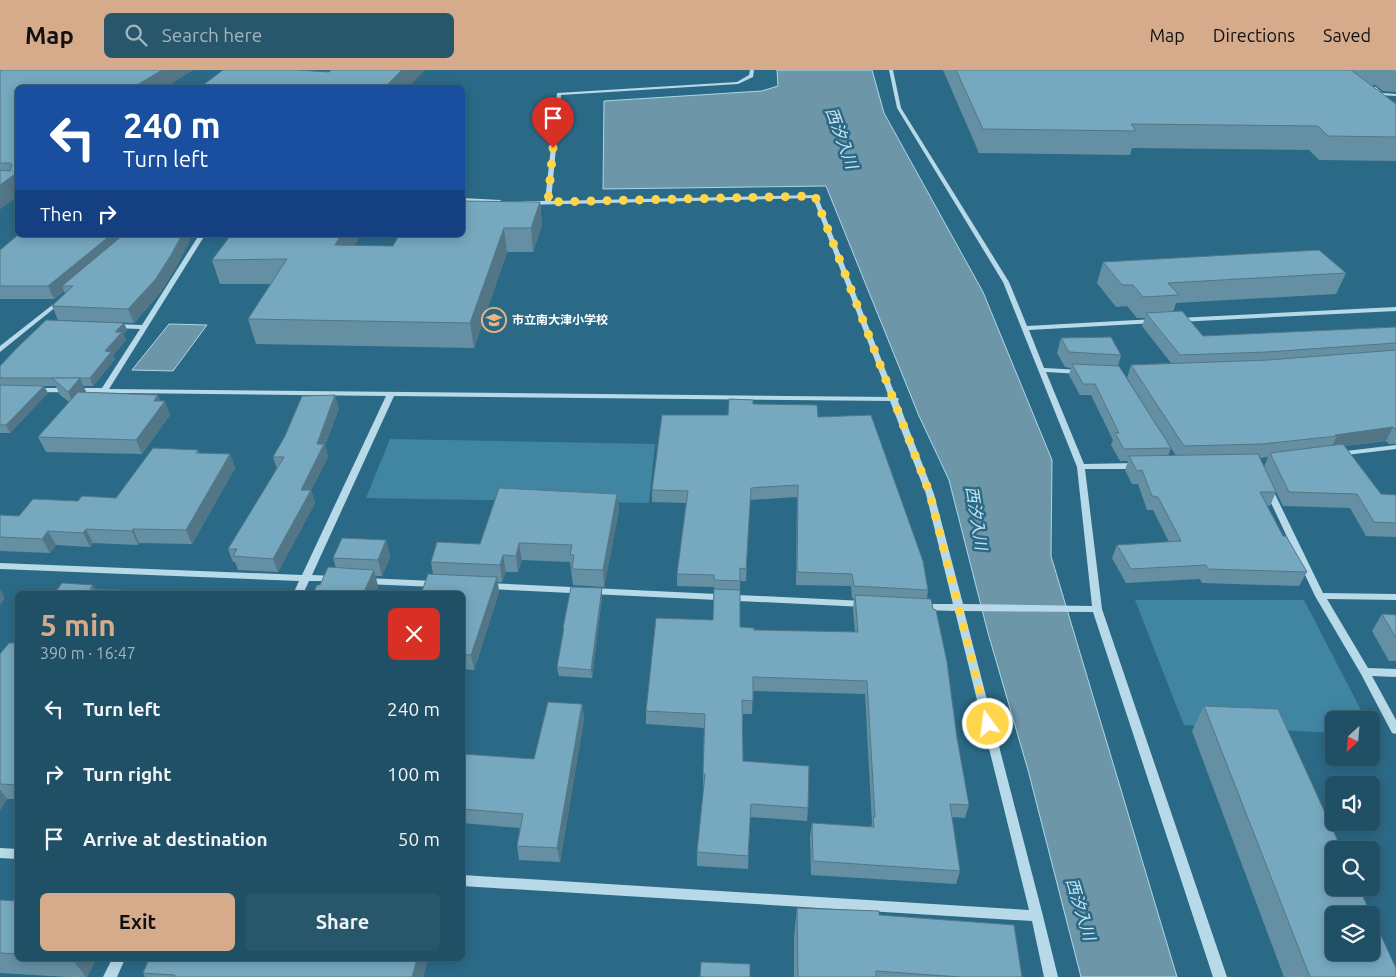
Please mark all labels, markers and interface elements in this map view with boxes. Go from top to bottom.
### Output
search box [104,13,454,58]
icon: search [122,21,150,49]
text: Map [25,22,74,49]
text: Search here [162,24,262,46]
text: Map [1149,25,1185,45]
text: Directions [1213,25,1295,45]
text: Saved [1323,25,1371,45]
pin [532,97,574,148]
icon: arrive [539,104,567,132]
icon: left [40,105,105,170]
text: 240 m [123,105,221,145]
water label: 西汐入川 [823,105,862,173]
text: Turn left [123,146,208,171]
icon: right [93,200,121,228]
text: Then [40,203,83,225]
school or university icon: 市立南大津小学校 [481,307,507,333]
place label: 市立南大津小学校 [512,313,608,326]
water label: 西汐入川 [963,485,991,553]
text: 5 min [40,608,116,642]
button: close [388,608,440,660]
text: 390 m · 16:47 [40,644,136,662]
icon: left [40,695,68,723]
position arrow [961,697,1013,749]
text: Turn left [83,698,161,720]
text: 240 m [387,698,440,720]
north arrow [1325,711,1380,766]
map controls [1325,711,1380,961]
icon: right [40,760,68,788]
text: Turn right [83,763,171,785]
text: 100 m [387,763,440,785]
button: sound [1325,776,1380,831]
icon: arrive [40,825,68,853]
text: Arrive at destination [83,828,268,850]
text: 50 m [398,828,440,850]
button: search [1325,841,1380,896]
water label: 西汐入川 [1063,876,1100,944]
button: Exit [40,893,235,951]
button: Share [245,893,440,951]
button: layers [1325,906,1380,961]

